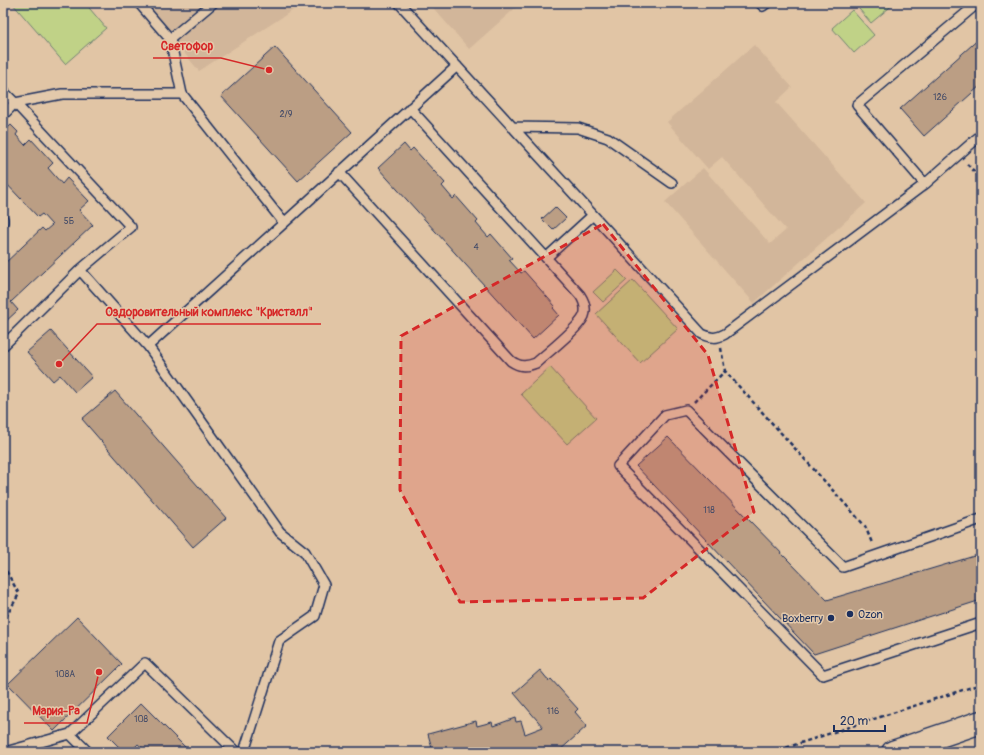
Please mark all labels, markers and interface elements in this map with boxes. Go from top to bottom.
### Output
callout: Светофор [153,34,221,58]
text: Светофор [161,39,213,54]
house number: 126 [933,92,947,103]
house number: 2/9 [280,109,293,120]
house number: 5Б [64,216,74,227]
house number: 4 [473,242,479,253]
callout: Оздоровительный комплекс "Кристалл" [97,300,321,324]
text: Оздоровительный комплекс "Кристалл" [105,305,313,320]
house number: 118 [703,505,715,516]
place label: Ozon [858,608,883,621]
marker: Ozon [845,609,855,619]
place label: Boxberry [782,612,823,625]
marker: Boxberry [826,613,836,623]
house number: 108А [55,669,75,680]
callout: Мария-Ра [24,699,87,723]
text: Мария-Ра [32,704,80,719]
house number: 116 [547,706,559,717]
scale bar [834,707,885,733]
house number: 108 [134,714,149,725]
text: 20 m [840,714,869,729]

